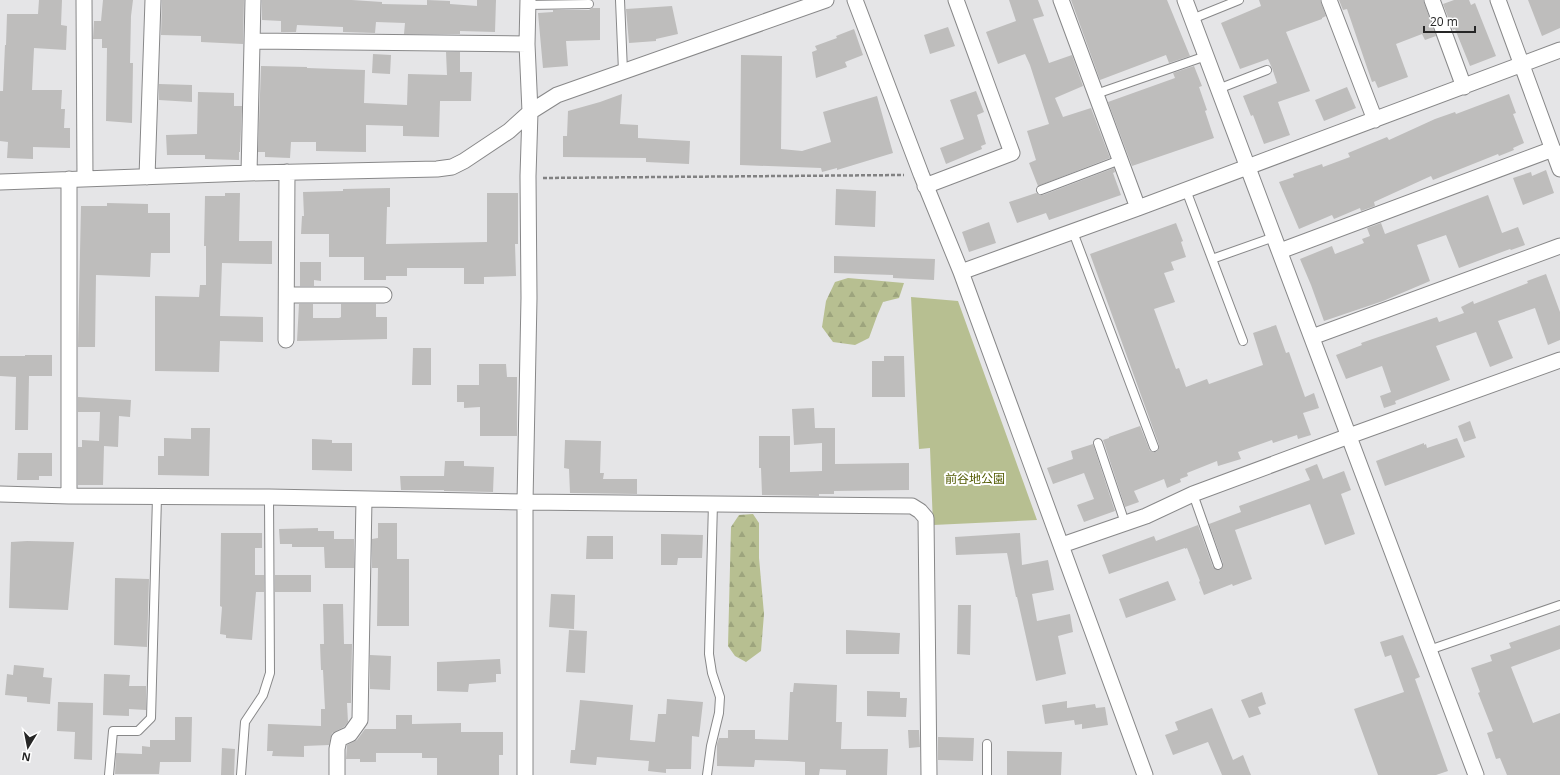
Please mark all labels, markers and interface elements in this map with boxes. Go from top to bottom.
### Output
scale bar [1424,8,1475,34]
text: 20 m [1430,13,1458,30]
park label: 前谷地公園 [945,470,1005,487]
north arrow [8,727,48,767]
text: N [20,749,32,766]

